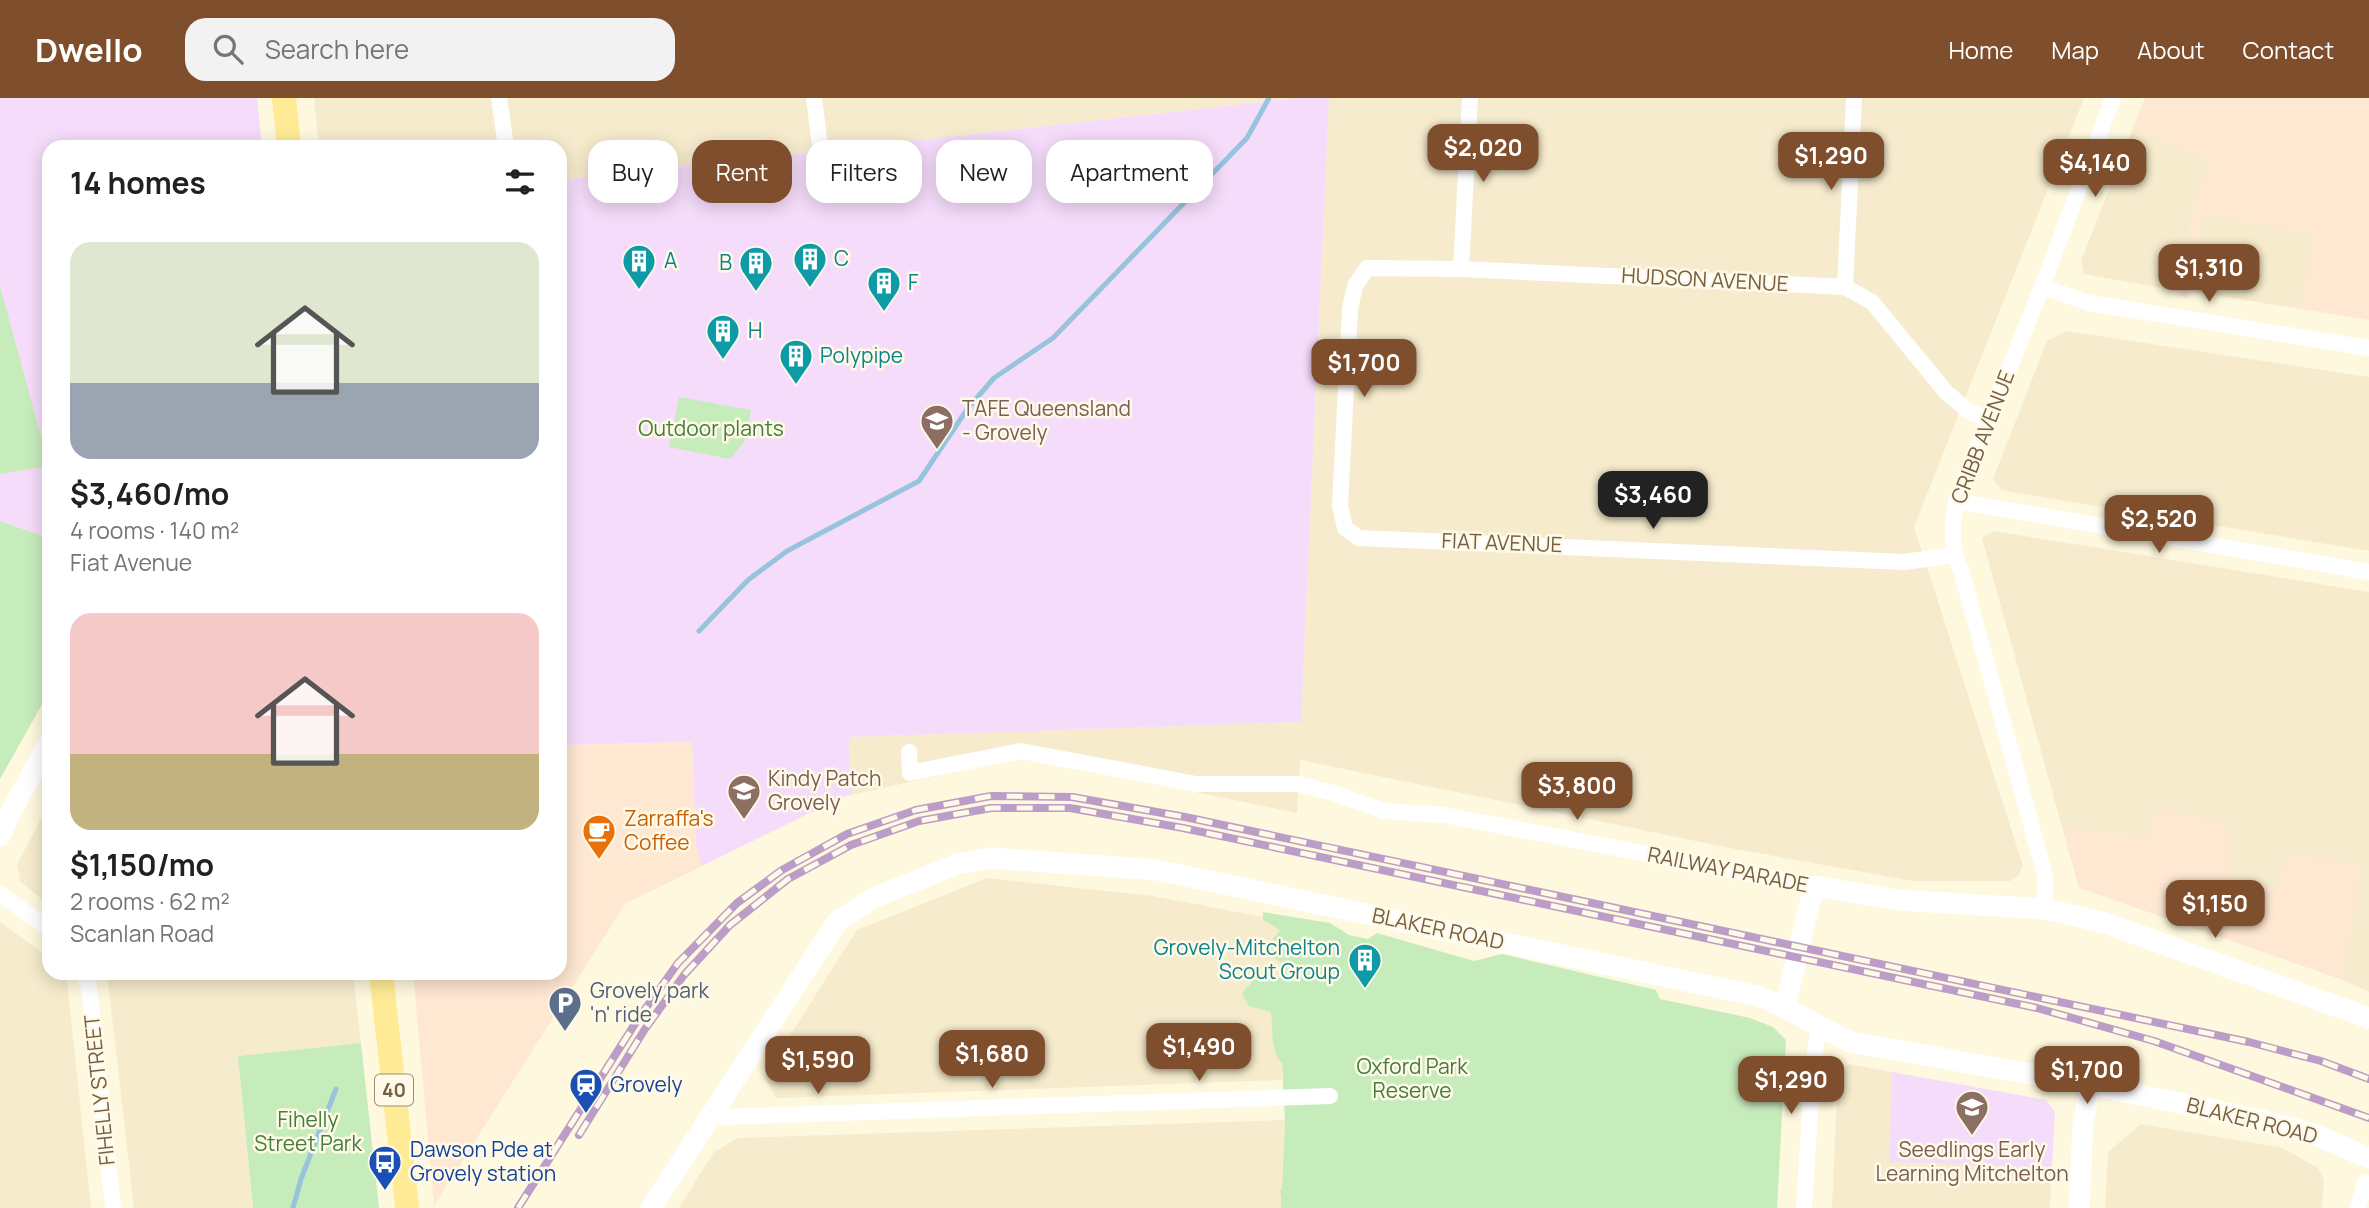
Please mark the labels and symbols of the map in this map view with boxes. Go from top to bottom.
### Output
pin: $2,020 [1426,125,1540,184]
pin: $1,290 [1774,132,1888,192]
pin: $4,140 [2038,140,2152,199]
building icon: C [791,240,829,289]
building icon: A [620,242,658,291]
building icon: B [737,244,775,293]
place label: C [834,244,849,272]
pin: $1,310 [2152,244,2266,304]
place label: A [664,246,677,274]
place label: B [719,248,732,276]
street label: HUDSON AVENUE [1621,261,1789,297]
building icon: F [865,264,903,313]
place label: F [908,268,919,296]
building icon: H [704,312,742,361]
place label: H [748,316,762,344]
building icon: Polypipe [777,337,815,386]
pin: $1,700 [1307,340,1421,399]
place label: Polypipe [820,341,903,369]
street label: CRIBB AVENUE [1944,366,2020,507]
place label: TAFE Queensland - Grovely [962,394,1131,446]
school or university icon: TAFE Queensland - Grovely [918,402,956,451]
park label: Outdoor plants [638,414,784,442]
pin: $3,460 [1596,472,1710,531]
pin: $2,520 [2102,496,2216,555]
street label: FIAT AVENUE [1441,526,1563,558]
pin: $3,800 [1520,762,1634,822]
place label: Kindy Patch Grovely [768,764,881,816]
school or university icon: Kindy Patch Grovely [725,772,763,821]
place label: Zarraffa's Coffee [624,804,714,856]
cafe icon: Zarraffa's Coffee [580,812,618,861]
street label: RAILWAY PARADE [1645,840,1811,898]
pin: $1,150 [2158,880,2272,940]
street label: BLAKER ROAD [1370,900,1507,956]
place label: Grovely-Mitchelton Scout Group [1154,933,1340,985]
building icon: Grovely-Mitchelton Scout Group [1346,941,1384,990]
place label: Grovely park 'n' ride [590,976,710,1028]
parking icon: Grovely park 'n' ride [546,984,584,1033]
street label: FIHELLY STREET [77,1013,121,1167]
pin: $1,490 [1142,1024,1256,1083]
pin: $1,680 [935,1030,1049,1090]
pin: $1,590 [761,1037,875,1096]
pin: $1,700 [2030,1046,2144,1106]
park label: Oxford Park Reserve [1356,1052,1468,1104]
pin: $1,290 [1734,1056,1848,1116]
station icon: Grovely [567,1066,605,1115]
place label: Grovely [610,1070,683,1098]
road number: 40 [375,1074,413,1106]
school or university icon: Seedlings Early Learning Mitchelton [1953,1088,1991,1137]
street label: BLAKER ROAD [2184,1090,2321,1150]
park label: Fihelly Street Park [254,1105,362,1157]
place label: Dawson Pde at Grovely station [410,1135,556,1187]
place label: Seedlings Early Learning Mitchelton [1875,1135,2069,1187]
bus stop icon: Dawson Pde at Grovely station [366,1143,404,1192]

